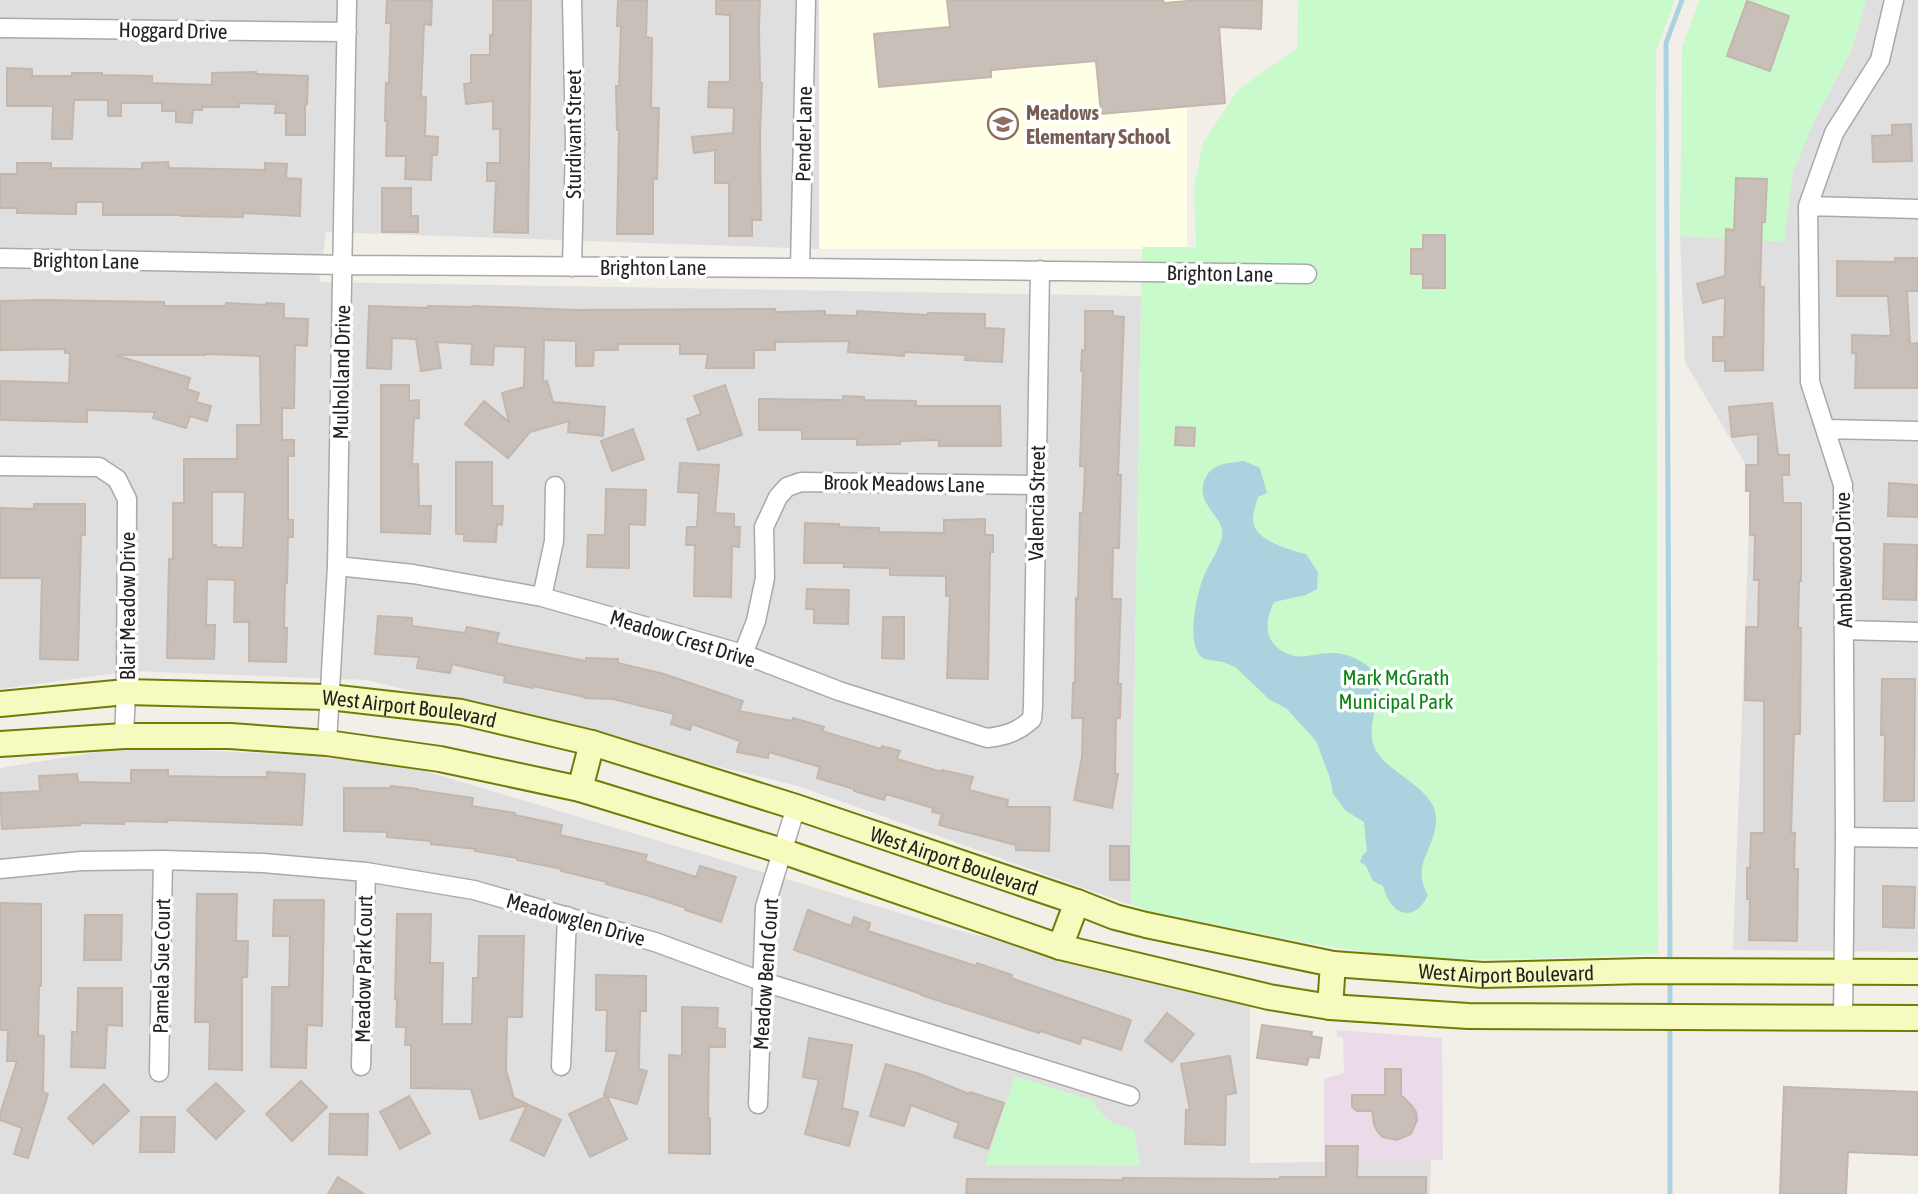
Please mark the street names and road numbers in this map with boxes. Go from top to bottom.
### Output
street label: Hoggard Drive [118,17,228,43]
street label: Sturdivant Street [561,69,585,199]
street label: Pender Lane [790,86,816,182]
street label: Brighton Lane [33,247,139,273]
street label: Brighton Lane [600,255,706,279]
street label: Brighton Lane [1167,260,1273,286]
street label: Mulholland Drive [328,305,354,439]
street label: Valencia Street [1023,445,1049,561]
street label: Brook Meadows Lane [823,470,985,496]
street label: Amblewood Drive [1830,492,1856,628]
street label: Blair Meadow Drive [115,532,139,680]
street label: Meadow Crest Drive [607,604,759,672]
street label: West Airport Boulevard [321,684,499,732]
street label: West Airport Boulevard [867,821,1041,900]
street label: Meadowglen Drive [504,888,648,950]
street label: Meadow Park Court [350,895,376,1043]
street label: Meadow Bend Court [748,897,782,1051]
street label: Pamela Sue Court [148,898,174,1034]
street label: West Airport Boulevard [1418,958,1594,987]

